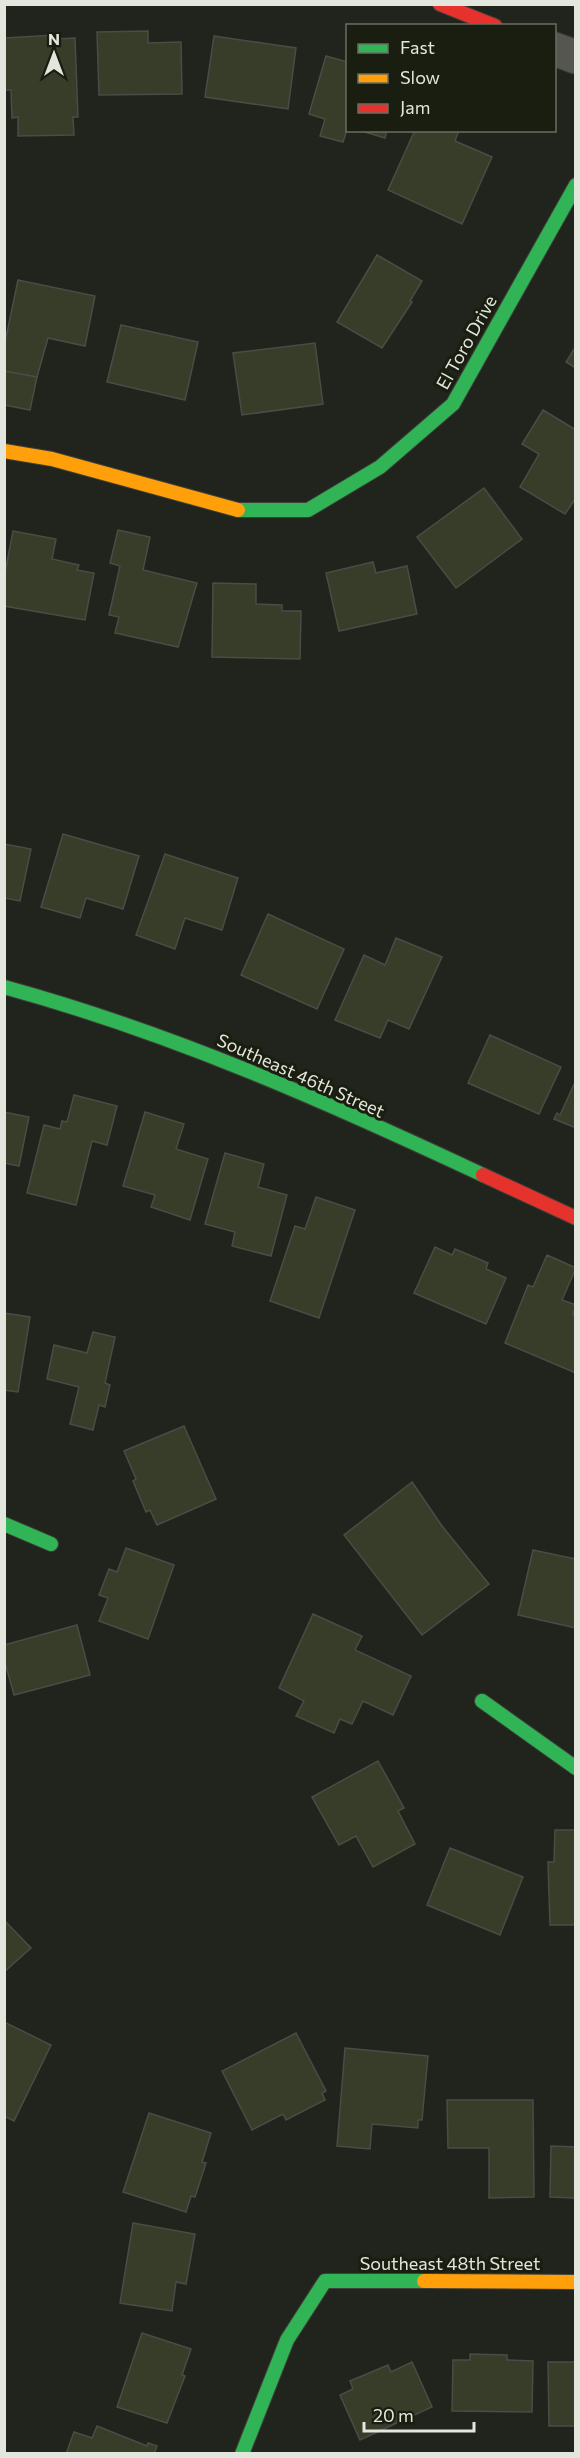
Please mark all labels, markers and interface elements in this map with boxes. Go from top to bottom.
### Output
north arrow [24,24,84,84]
legend [346,24,556,132]
text: N [48,29,60,48]
text: Fast [400,36,435,58]
text: Slow [400,66,440,88]
text: Jam [400,96,430,118]
street label: El Toro Drive [431,291,501,393]
street label: Southeast 46th Street [214,1028,388,1122]
street label: Southeast 48th Street [360,2252,540,2274]
scale bar [364,2395,474,2433]
text: 20 m [373,2404,414,2426]

